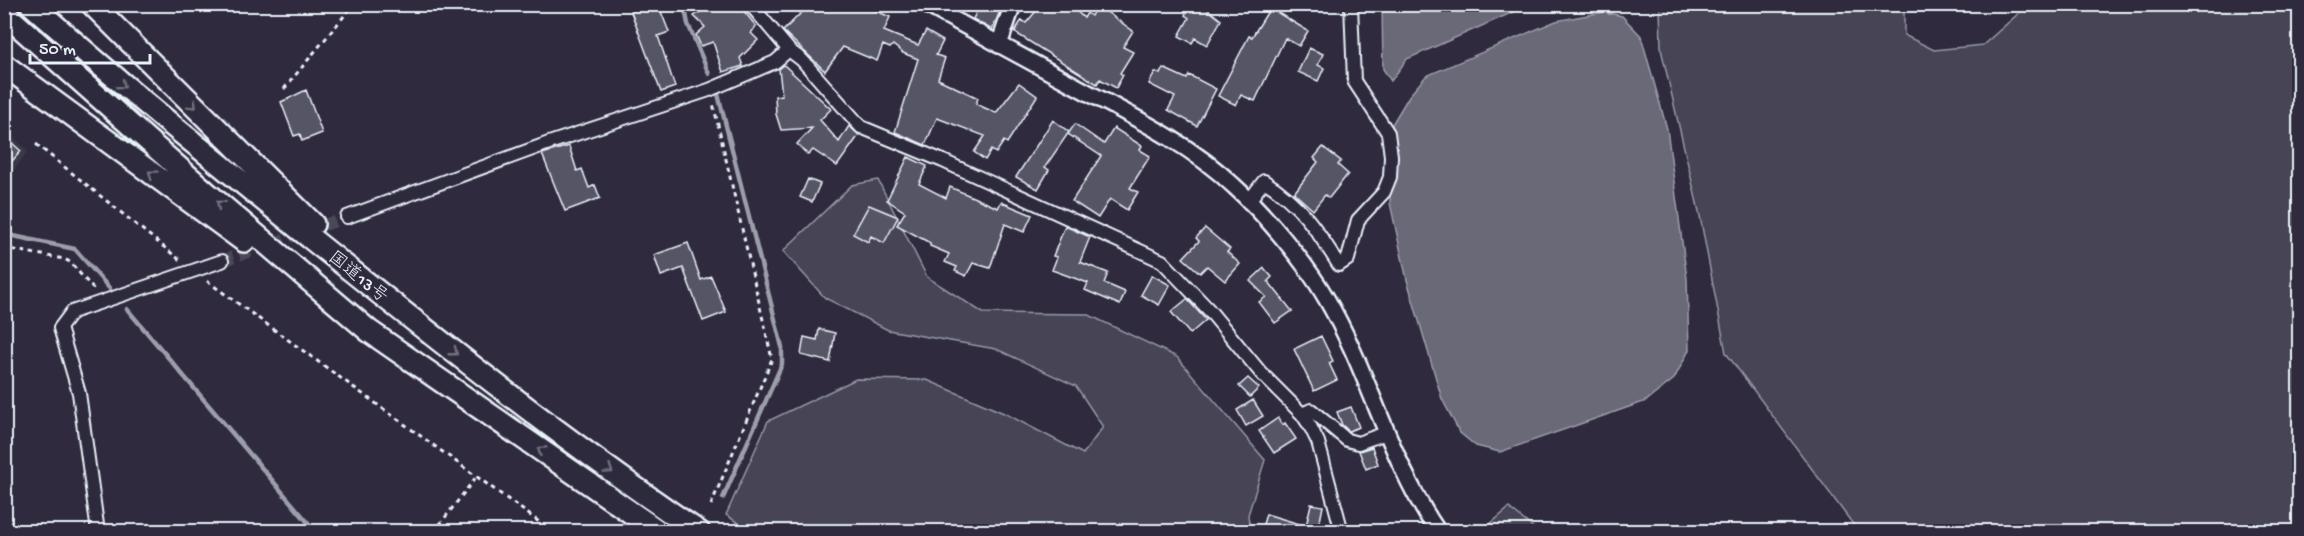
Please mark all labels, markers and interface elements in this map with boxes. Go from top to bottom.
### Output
scale bar [30,27,150,65]
text: 50 m [39,40,76,61]
one-way arrow [115,78,126,89]
one-way arrow [185,98,196,109]
one-way arrow [147,170,158,181]
one-way arrow [216,201,227,212]
street label: 国道13号 [323,247,392,308]
one-way arrow [447,345,458,356]
one-way arrow [537,446,548,457]
one-way arrow [603,463,613,475]

